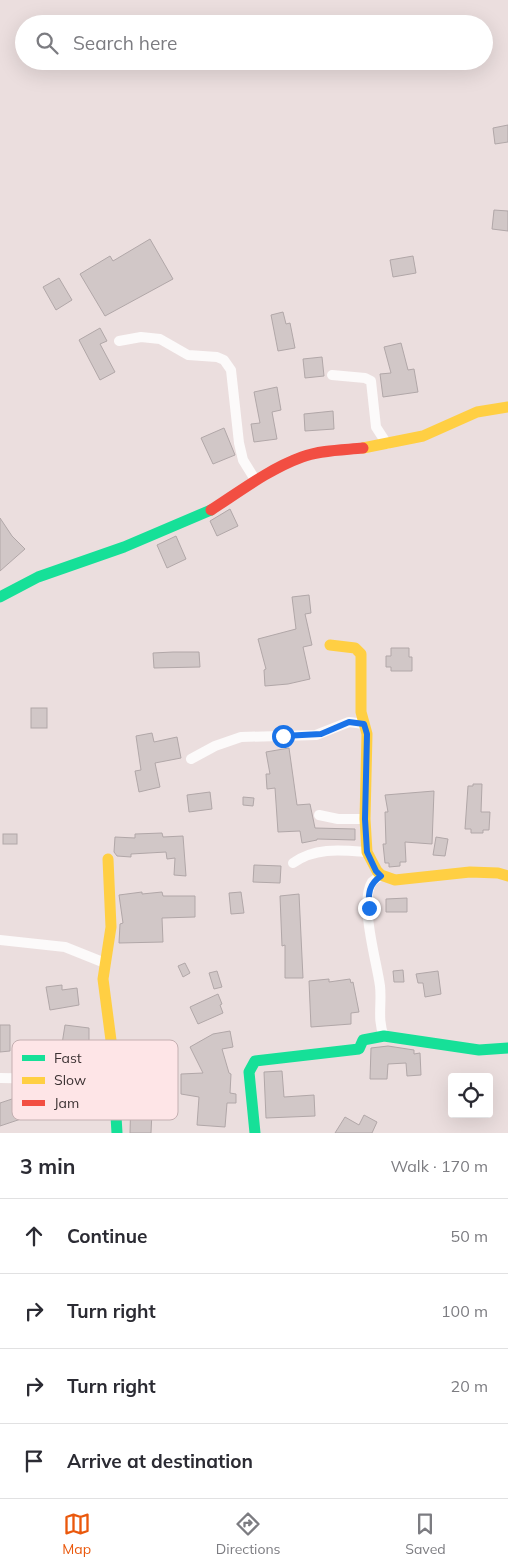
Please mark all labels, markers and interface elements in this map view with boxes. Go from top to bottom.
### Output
search box [15,15,493,70]
icon: search [33,29,61,57]
text: Search here [73,31,177,55]
route start [272,725,295,748]
route end [358,897,381,920]
legend [12,1040,178,1120]
text: Fast [54,1049,82,1067]
text: Slow [54,1071,86,1089]
map controls [448,1073,493,1118]
button: locate [448,1073,493,1118]
text: Jam [54,1094,79,1112]
text: 3 min [20,1153,75,1179]
text: Walk · 170 m [390,1156,488,1176]
icon: ahead [20,1222,48,1250]
text: Continue [67,1224,147,1248]
text: 50 m [451,1226,488,1246]
icon: right [20,1297,48,1325]
text: Turn right [67,1299,156,1323]
text: 100 m [441,1301,488,1321]
icon: right [20,1372,48,1400]
text: Turn right [67,1374,156,1398]
text: 20 m [451,1376,488,1396]
icon: arrive [20,1447,48,1475]
text: Arrive at destination [67,1449,253,1473]
tab: Map [62,1510,91,1558]
tab: Directions [216,1510,281,1558]
tab: Saved [405,1510,446,1558]

